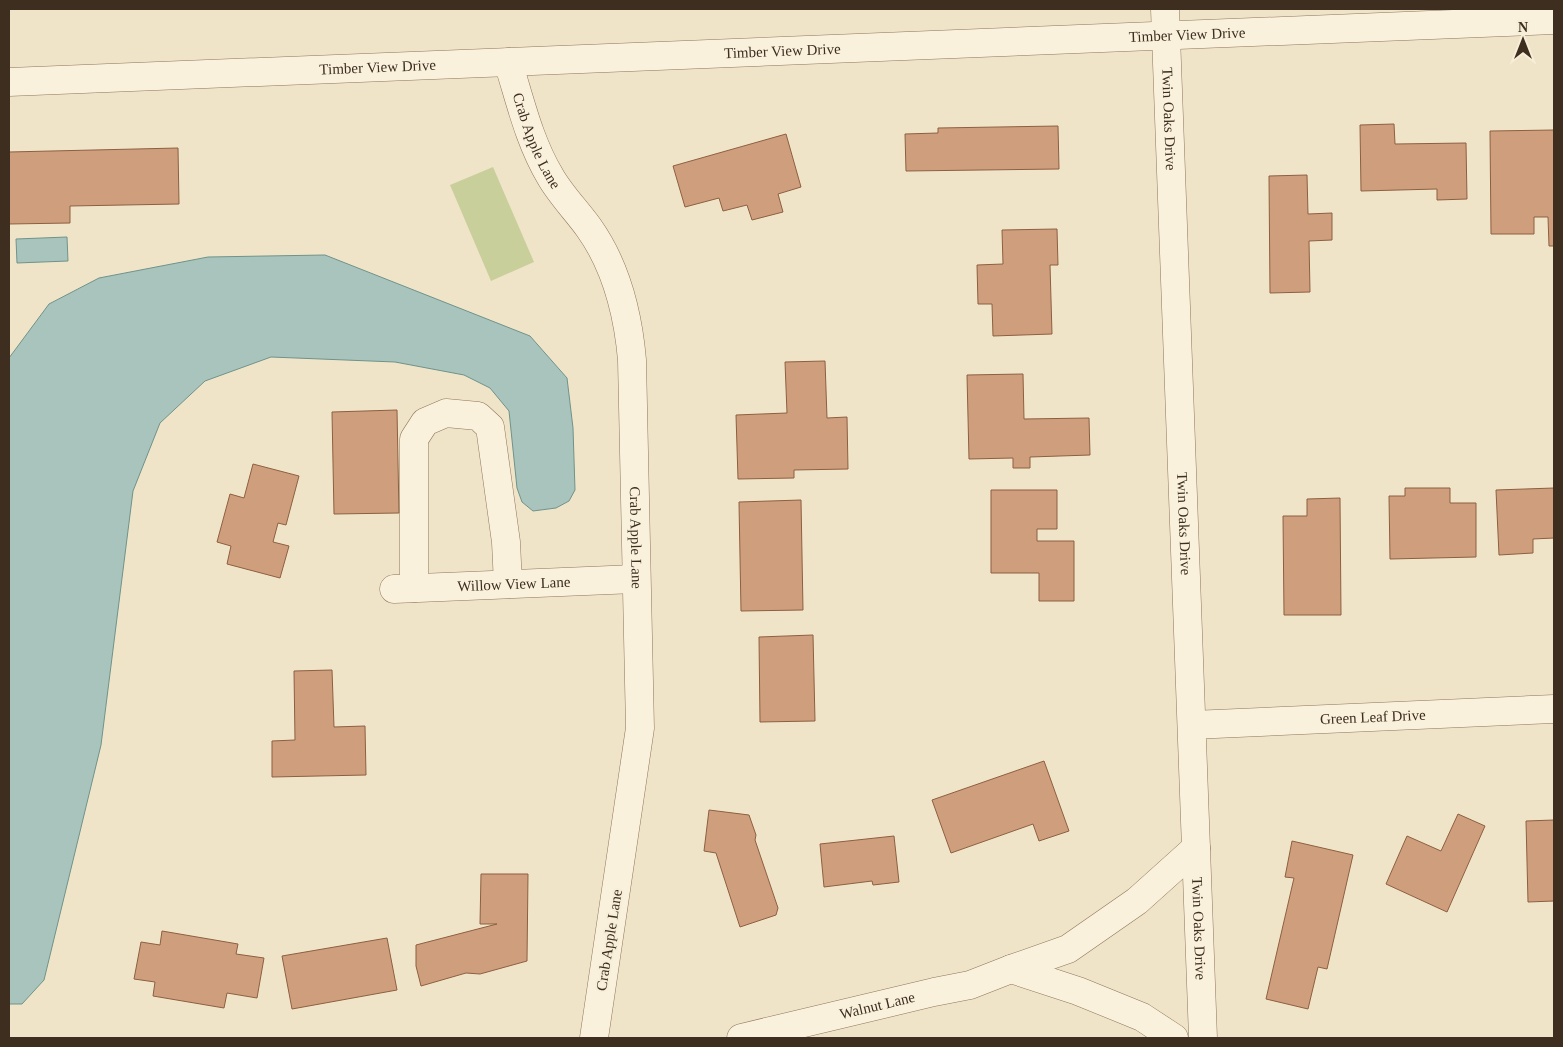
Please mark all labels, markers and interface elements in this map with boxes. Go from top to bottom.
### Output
north arrow [1498,15,1548,65]
text: N [1518,20,1528,35]
street label: Timber View Drive [1128,24,1246,45]
street label: Timber View Drive [724,41,841,61]
street label: Timber View Drive [319,57,437,78]
street label: Twin Oaks Drive [1159,67,1179,171]
street label: Crab Apple Lane [510,91,564,192]
street label: Twin Oaks Drive [1174,472,1194,576]
street label: Crab Apple Lane [627,486,645,589]
street label: Willow View Lane [457,574,571,594]
street label: Green Leaf Drive [1320,707,1426,727]
street label: Twin Oaks Drive [1189,877,1209,981]
street label: Crab Apple Lane [593,888,625,992]
street label: Walnut Lane [838,989,917,1022]

